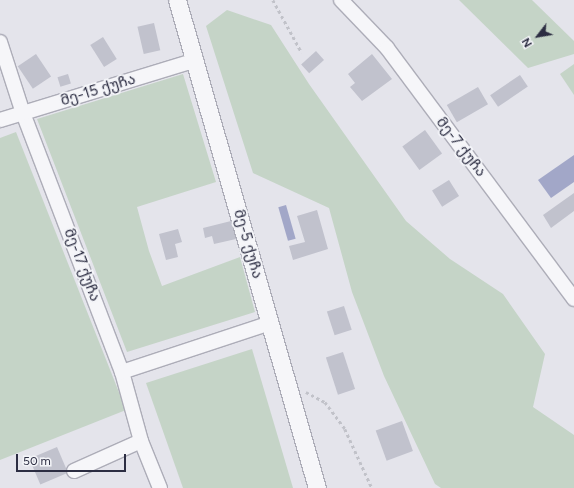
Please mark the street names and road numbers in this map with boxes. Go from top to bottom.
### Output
street label: მე-15 ქუჩა [58,70,138,110]
street label: მე-7 ქუჩა [432,114,490,180]
street label: მე-5 ქუჩა [230,207,266,281]
street label: მე-17 ქუჩა [60,226,104,304]

